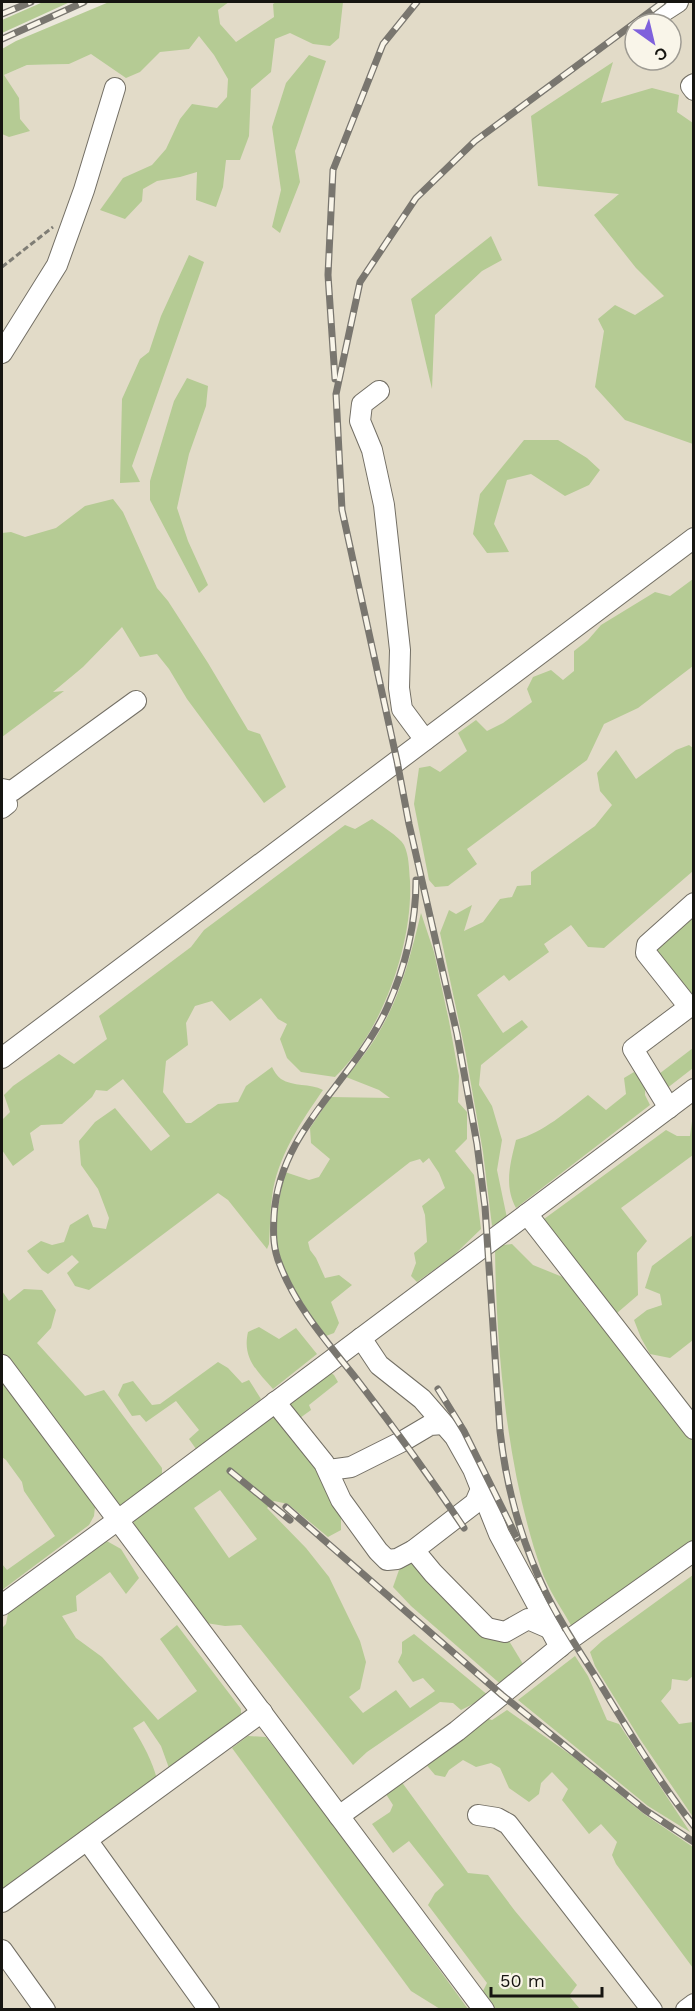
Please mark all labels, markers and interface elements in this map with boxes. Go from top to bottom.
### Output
north arrow [623,12,683,72]
text: С [651,43,671,65]
scale bar [491,1960,602,1998]
text: 50 m [500,1970,545,1991]

